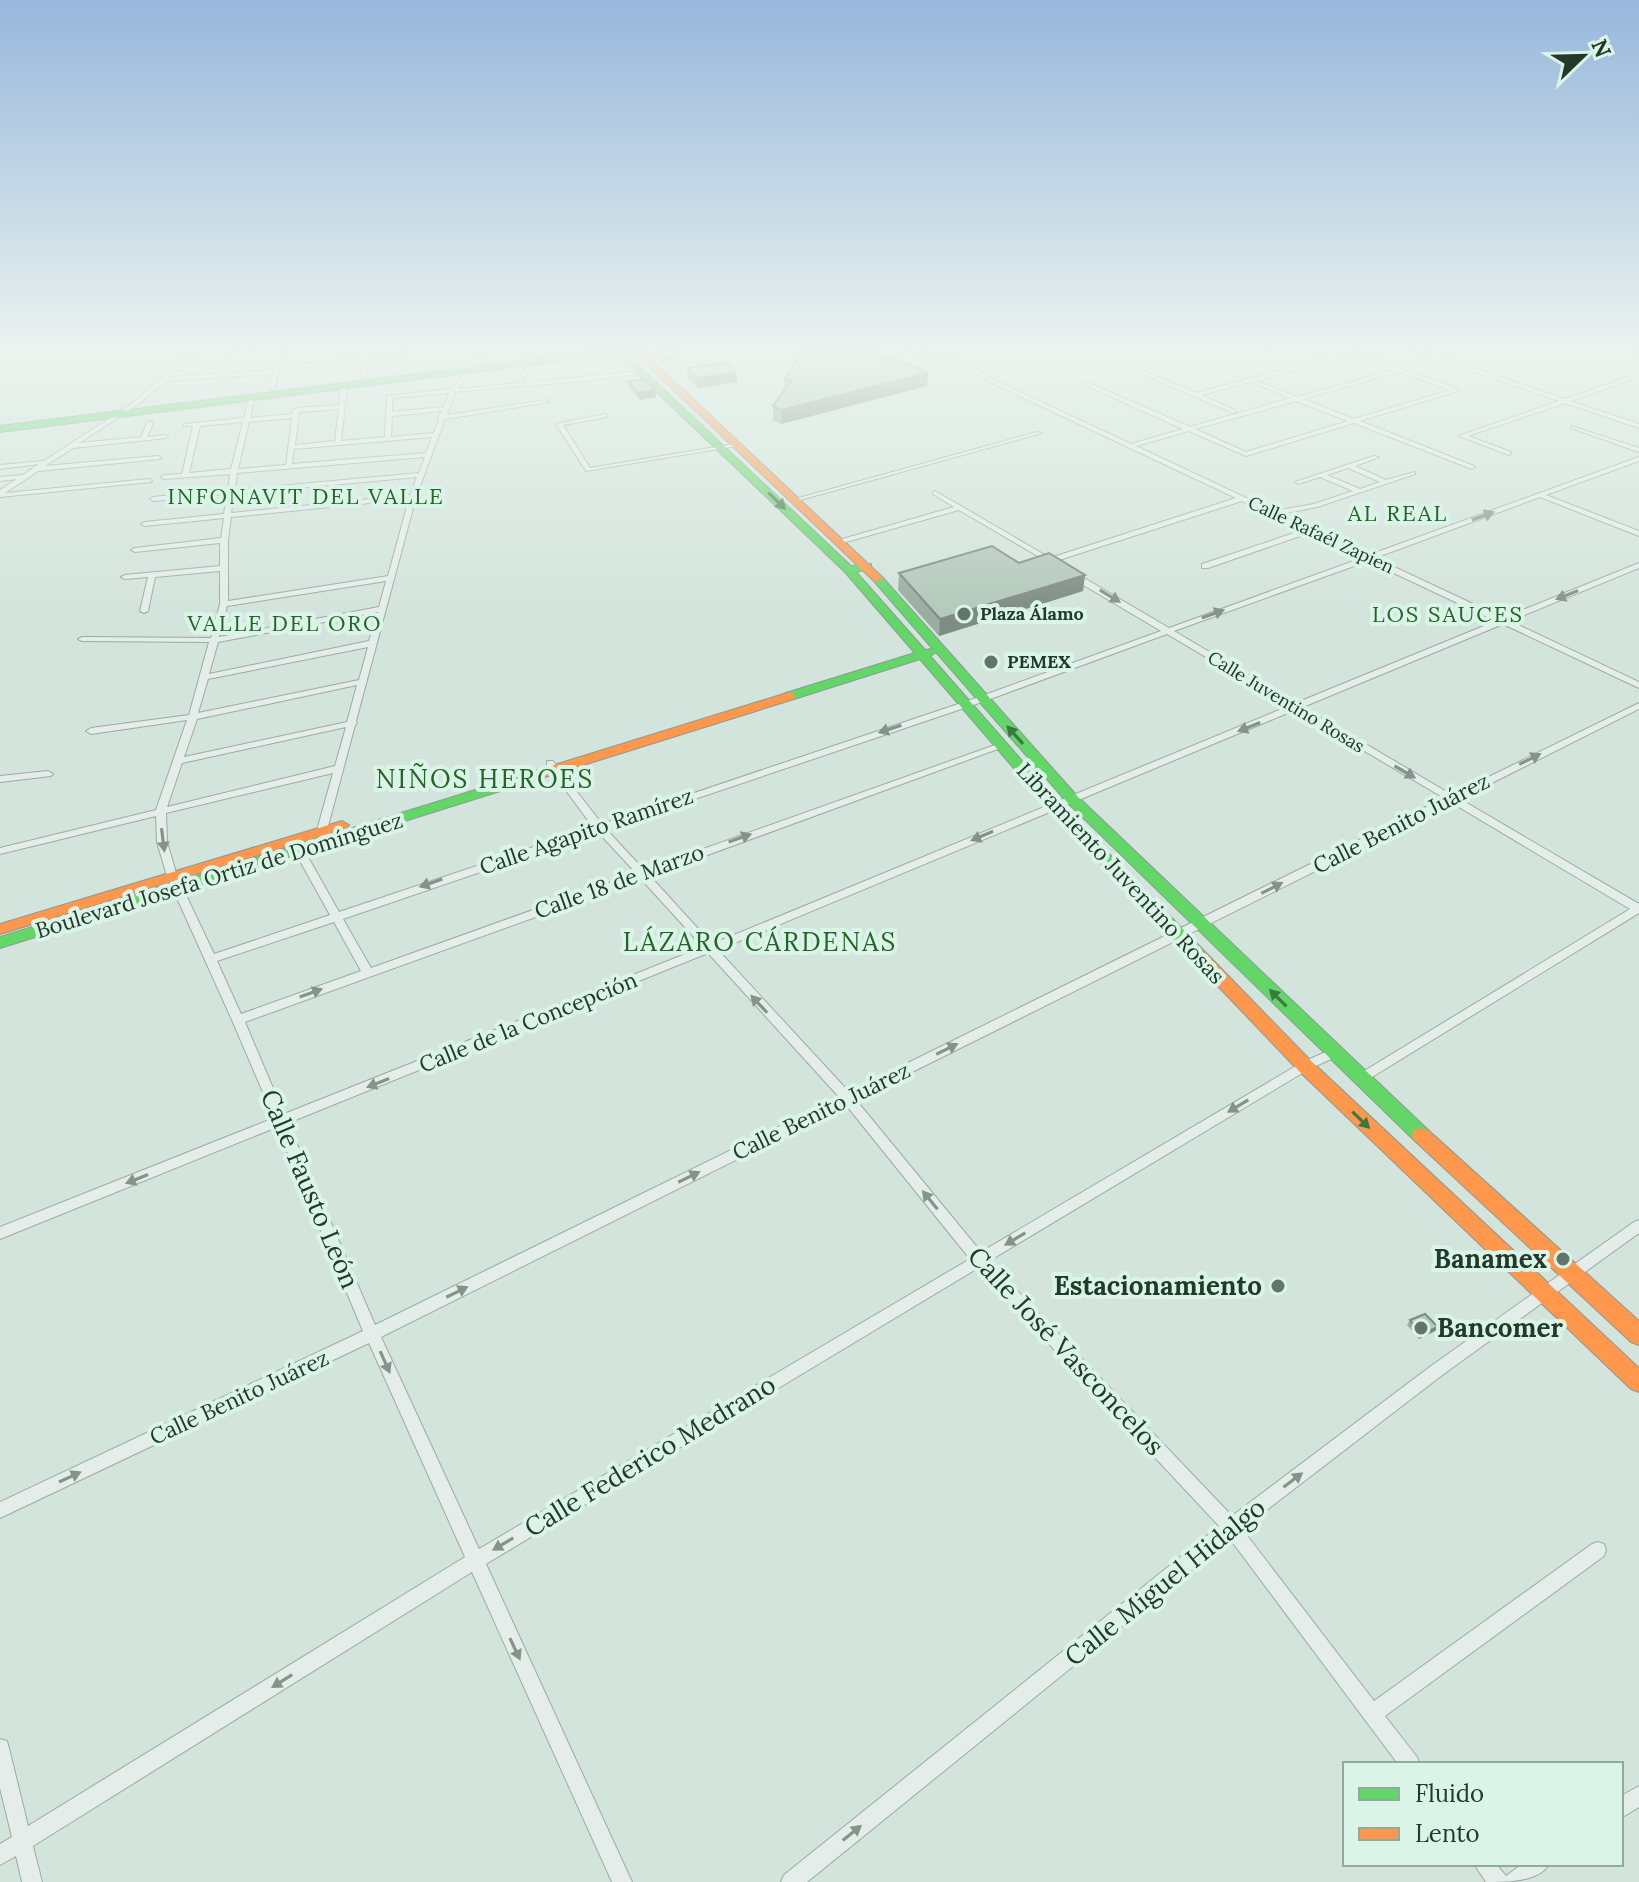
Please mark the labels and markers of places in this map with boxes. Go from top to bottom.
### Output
place label: Plaza Álamo [980,602,1084,625]
marker: Plaza Álamo [955,605,973,623]
place label: PEMEX [1007,650,1071,673]
marker: PEMEX [982,653,1000,671]
place label: Banamex [1434,1242,1547,1275]
marker: Banamex [1554,1250,1572,1268]
place label: Estacionamiento [1054,1269,1262,1302]
marker: Estacionamiento [1269,1277,1287,1295]
place label: Bancomer [1437,1311,1563,1344]
marker: Bancomer [1412,1319,1430,1337]

